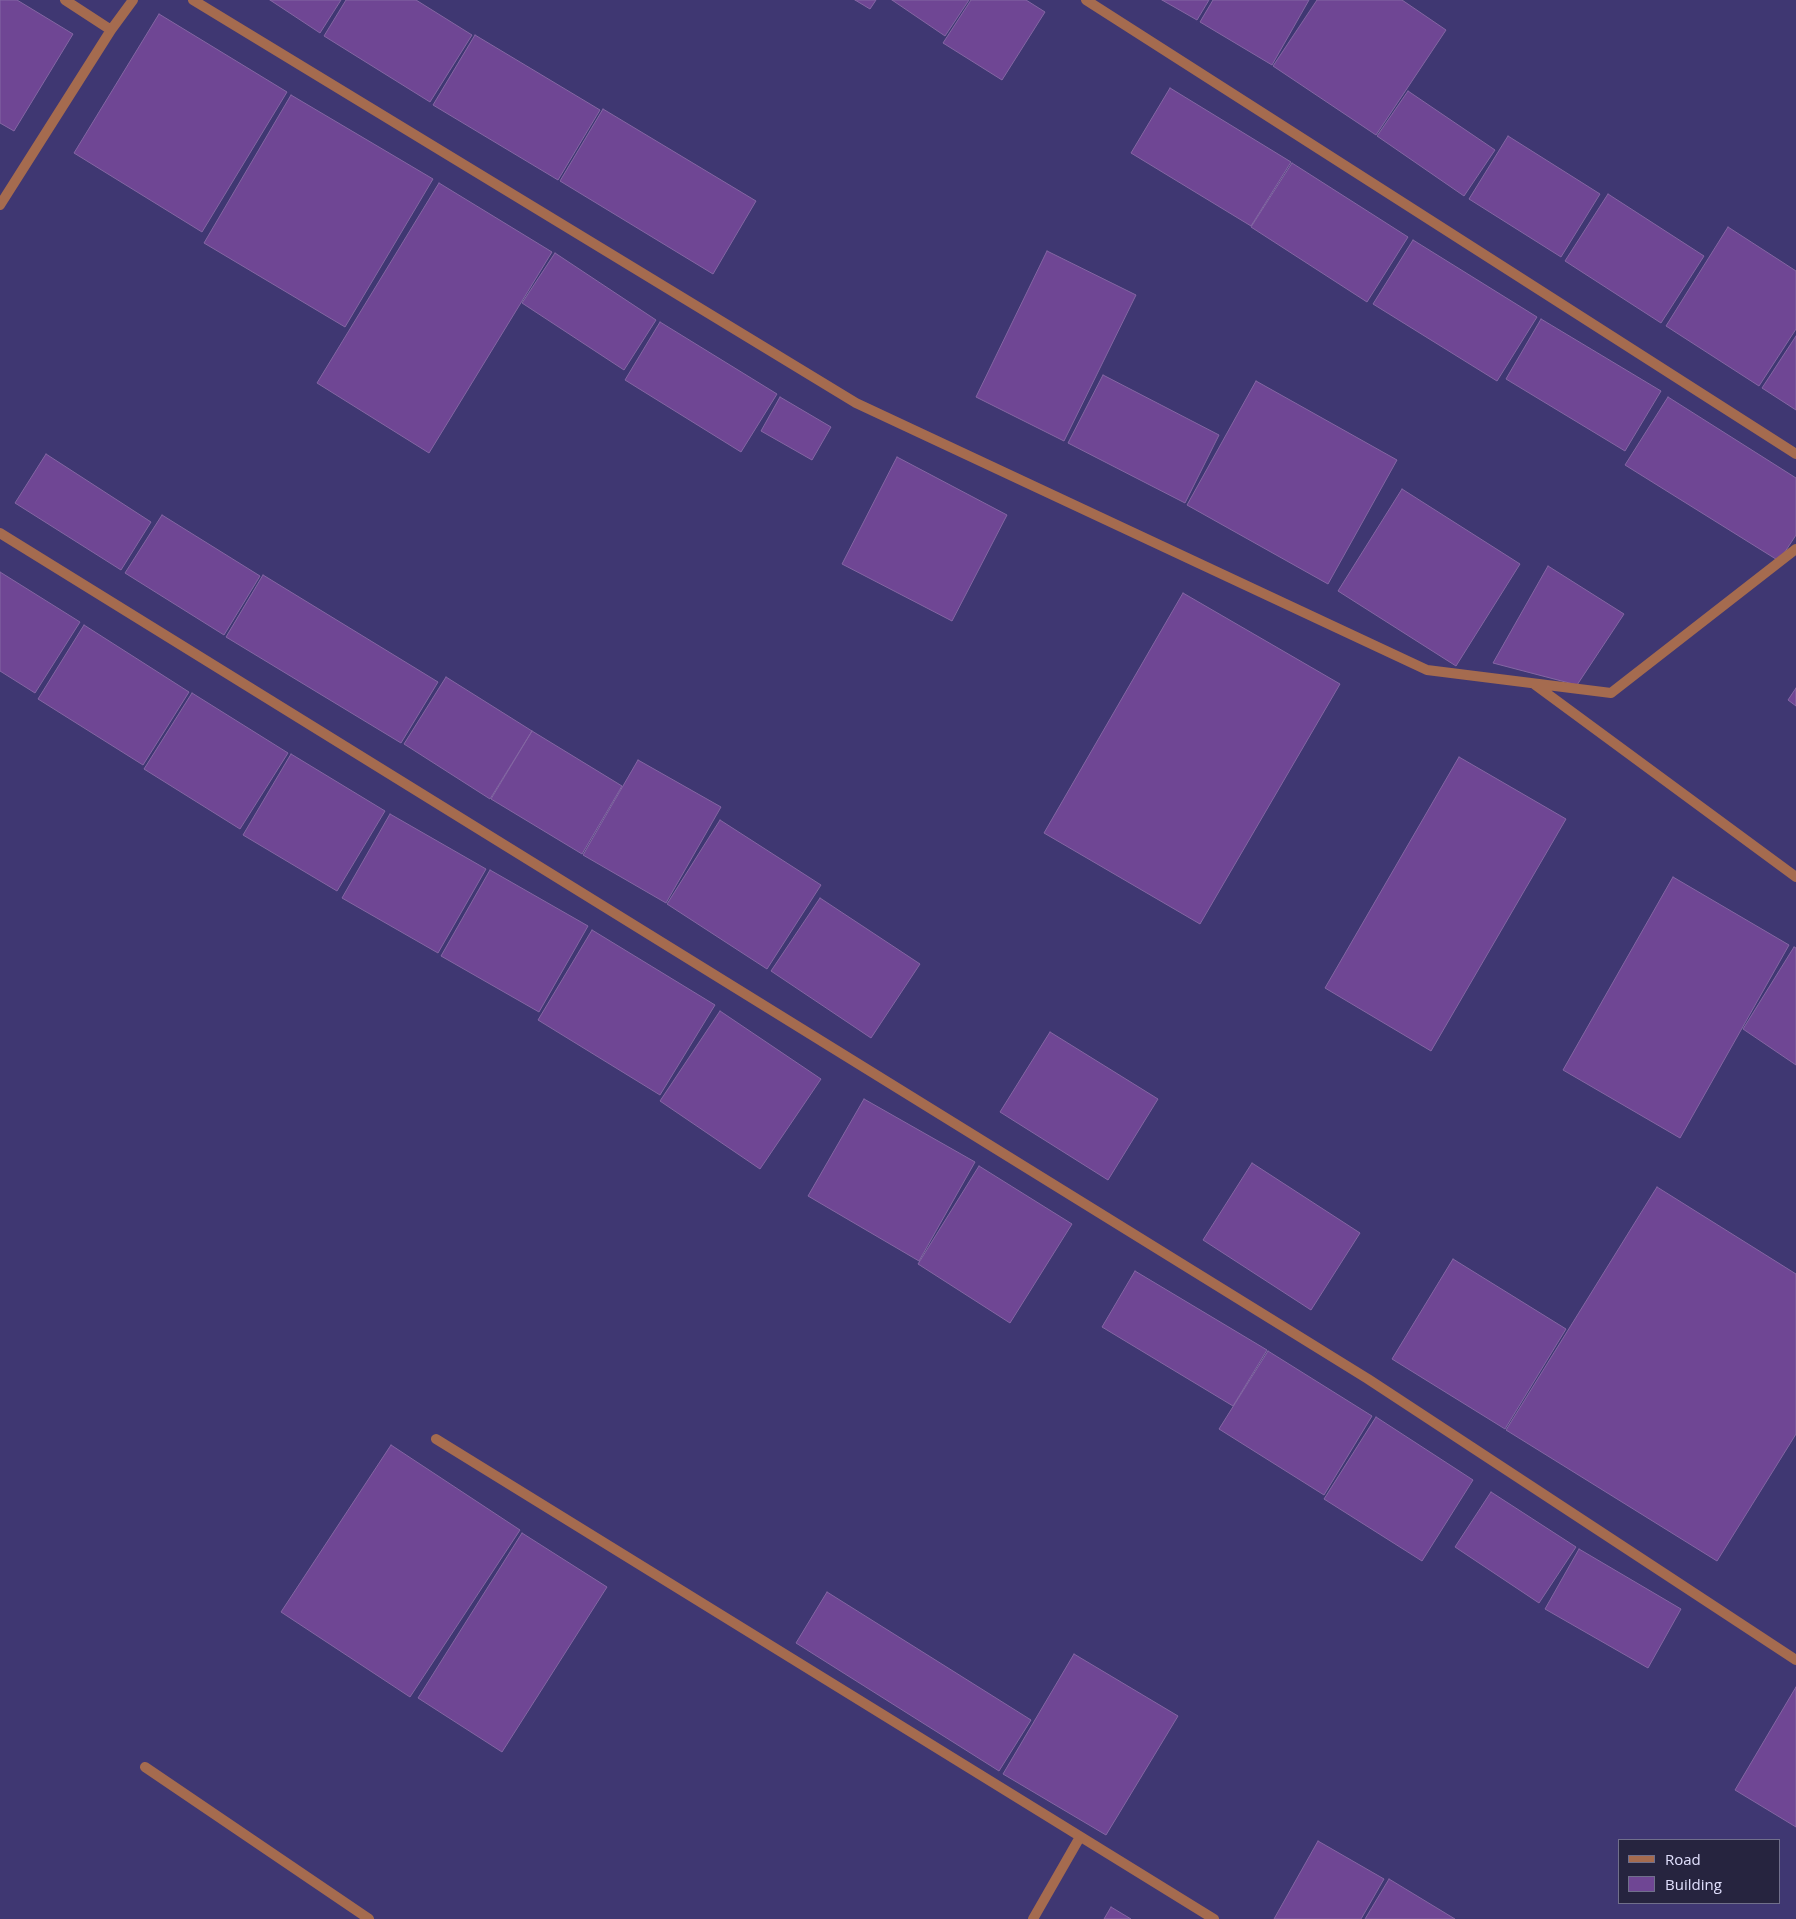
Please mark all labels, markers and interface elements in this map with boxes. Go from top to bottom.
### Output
legend [1618,1839,1781,1904]
text: Road [1665,1849,1701,1869]
text: Building [1665,1874,1722,1894]

